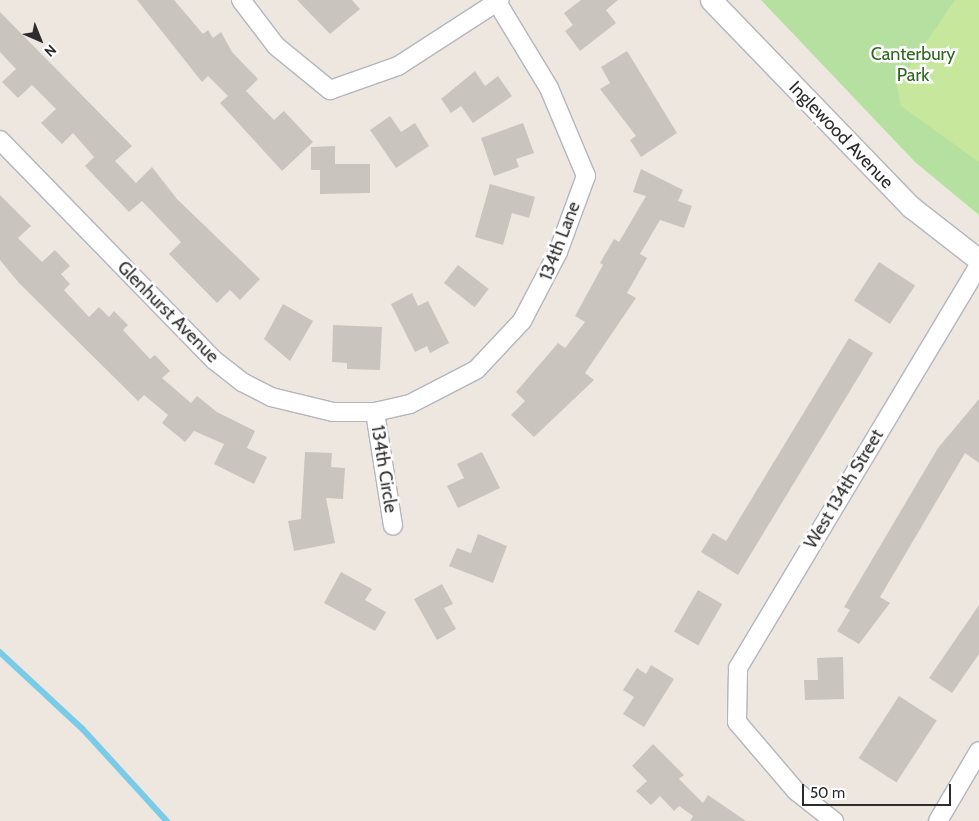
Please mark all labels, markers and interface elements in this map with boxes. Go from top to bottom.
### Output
north arrow [15,15,65,65]
text: N [41,41,60,61]
park label: Canterbury Park [871,44,955,86]
street label: Inglewood Avenue [784,77,898,193]
street label: 134th Lane [535,198,585,284]
street label: Glenhurst Avenue [113,257,223,367]
street label: 134th Circle [366,424,402,514]
street label: West 134th Street [800,425,888,553]
scale bar [804,774,953,806]
text: 50 m [810,784,845,802]

